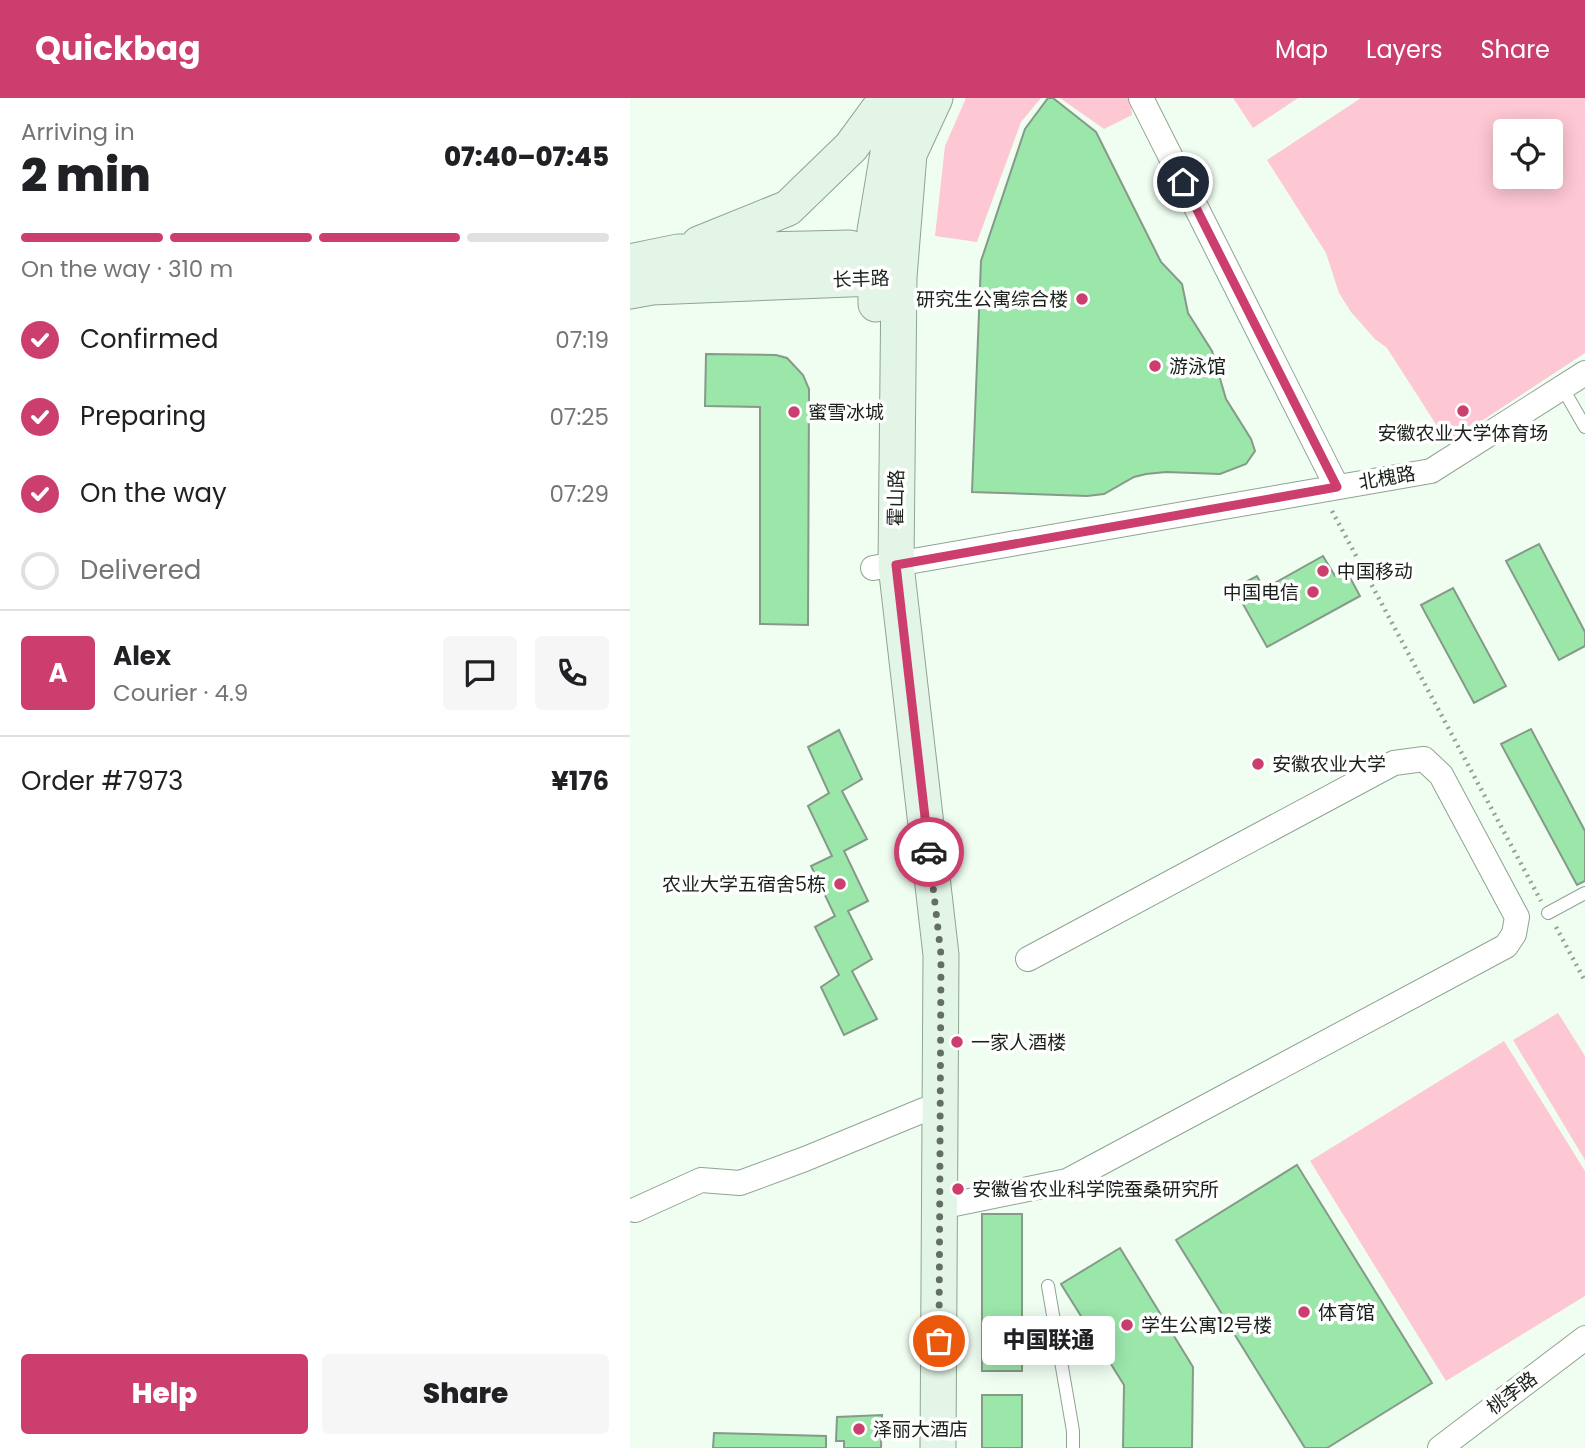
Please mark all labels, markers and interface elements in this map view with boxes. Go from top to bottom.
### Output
text: Quickbag [35,25,201,72]
text: Map [1275,33,1328,66]
text: Layers [1366,33,1442,66]
text: Share [1480,33,1550,66]
text: Arriving in [21,116,135,148]
map controls [1493,119,1563,189]
button: locate [1493,119,1563,189]
text: 07:40–07:45 [444,139,609,175]
text: 2 min [21,143,151,207]
pin [1153,152,1213,212]
icon: home [1164,163,1202,201]
text: On the way · 310 m [21,253,233,285]
street label: 长丰路 [832,265,890,293]
place label: 研究生公寓综合楼 [916,286,1068,313]
marker: 研究生公寓综合楼 [1074,291,1090,307]
icon: check [21,321,59,359]
text: Confirmed [80,321,218,357]
text: 07:19 [555,324,609,356]
place label: 游泳馆 [1169,353,1226,380]
marker: 游泳馆 [1147,358,1163,374]
icon: check [21,398,59,436]
text: Preparing [80,398,206,434]
place label: 蜜雪冰城 [808,399,884,426]
text: 07:25 [549,401,609,433]
marker: 安徽农业大学体育场 [1455,403,1471,419]
marker: 蜜雪冰城 [786,404,802,420]
place label: 安徽农业大学体育场 [1377,420,1549,447]
street label: 北槐路 [1357,460,1417,496]
street label: 霍山路 [882,469,910,527]
icon: check [21,475,59,513]
text: On the way [80,475,227,511]
text: 07:29 [549,478,609,510]
text: Delivered [80,552,201,588]
place label: 中国移动 [1337,558,1413,585]
marker: 中国移动 [1315,563,1331,579]
place label: 中国电信 [1223,579,1299,606]
marker: 中国电信 [1305,584,1321,600]
button: chat [443,636,517,710]
button: phone [535,636,609,710]
text: Alex [113,638,171,674]
text: A [48,655,68,691]
text: Courier · 4.9 [113,677,248,709]
place label: 安徽农业大学 [1272,751,1386,778]
marker: 安徽农业大学 [1250,756,1266,772]
text: Order #7973 [21,763,183,799]
text: ¥176 [551,763,609,799]
courier [894,817,964,887]
icon: car [910,833,948,871]
place label: 农业大学五宿舍5栋 [662,871,826,898]
marker: 农业大学五宿舍5栋 [832,876,848,892]
place label: 一家人酒楼 [971,1029,1066,1056]
marker: 一家人酒楼 [949,1034,965,1050]
place label: 安徽省农业科学院蚕桑研究所 [972,1176,1219,1203]
marker: 安徽省农业科学院蚕桑研究所 [950,1181,966,1197]
place label: 体育馆 [1318,1299,1375,1326]
marker: 体育馆 [1296,1304,1312,1320]
pin [909,1311,969,1371]
place label: 学生公寓12号楼 [1141,1312,1272,1339]
callout: 中国联通 [981,1316,1114,1366]
marker: 学生公寓12号楼 [1119,1317,1135,1333]
icon: bag [920,1322,958,1360]
text: 中国联通 [1003,1324,1095,1356]
button: Help [21,1354,308,1434]
button: Share [322,1354,609,1434]
street label: 桃李路 [1481,1365,1543,1421]
place label: 泽丽大酒店 [873,1416,968,1443]
marker: 泽丽大酒店 [851,1421,867,1437]

